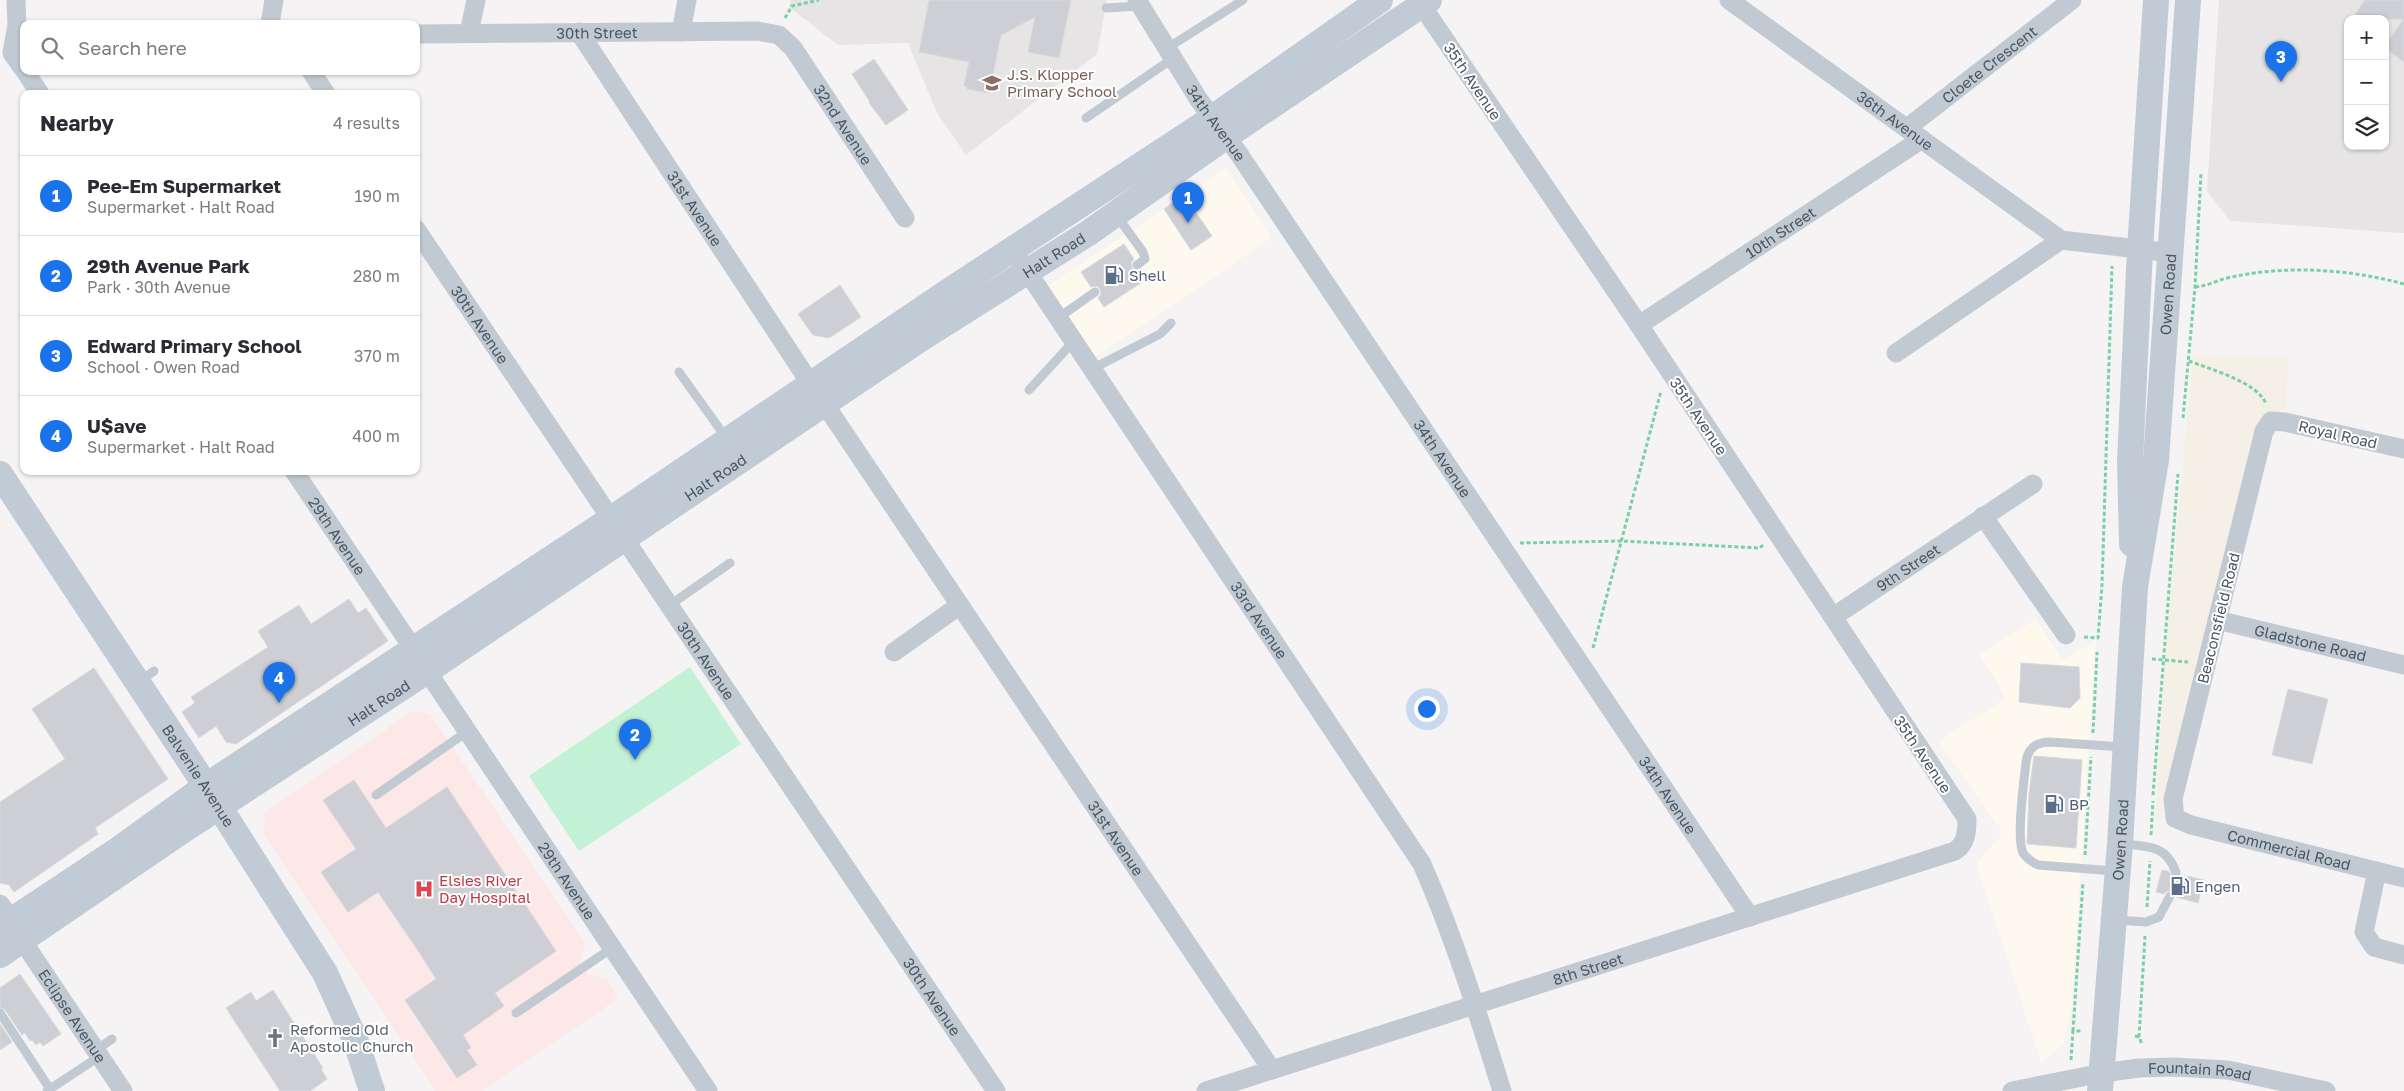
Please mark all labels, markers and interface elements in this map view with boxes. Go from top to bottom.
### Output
map controls [2344,15,2389,150]
button: + [2344,15,2389,60]
search box [20,20,420,75]
street label: Cloete Crescent [1938,22,2040,107]
street label: 30th Street [556,23,638,42]
icon: search [38,34,66,62]
text: Search here [78,36,187,59]
street label: 35th Avenue [1441,39,1506,123]
pin: 3 [2265,41,2297,82]
button: − [2344,60,2389,105]
place label: J.S. Klopper Primary School [1007,65,1117,100]
school or university icon: J.S. Klopper Primary School [981,72,1003,94]
street label: 32nd Avenue [810,81,877,168]
street label: 34th Avenue [1183,81,1250,164]
street label: 36th Avenue [1853,86,1937,154]
button: layers [2344,105,2389,150]
text: Nearby [40,110,114,136]
text: 4 results [333,113,400,133]
street label: 31st Avenue [664,167,727,250]
text: Pee-Em Supermarket [87,174,281,197]
pin: 1 [1172,182,1204,223]
text: 1 [52,186,60,206]
text: 190 m [354,186,400,206]
text: Supermarket · Halt Road [87,197,275,217]
street label: 10th Street [1742,203,1819,262]
street label: Halt Road [1019,229,1088,282]
street label: Owen Road [2156,253,2179,336]
text: 29th Avenue Park [87,254,250,277]
fuel station icon: Shell [1103,264,1125,286]
text: 2 [51,266,61,286]
text: 280 m [353,266,400,286]
place label: Shell [1129,266,1166,284]
text: Park · 30th Avenue [87,277,230,297]
street label: 30th Avenue [448,282,513,367]
text: Edward Primary School [87,334,302,357]
text: 3 [51,346,61,366]
text: 370 m [354,346,400,366]
text: School · Owen Road [87,357,240,377]
street label: 35th Avenue [1667,374,1732,458]
text: U$ave [87,414,147,437]
street label: 34th Avenue [1410,416,1475,501]
street label: Royal Road [2297,416,2379,452]
text: 4 [51,426,61,446]
text: 400 m [352,426,400,446]
text: Supermarket · Halt Road [87,437,275,457]
street label: Halt Road [681,450,750,505]
street label: 29th Avenue [305,493,370,578]
street label: 9th Street [1873,540,1943,595]
street label: Beaconsfield Road [2193,551,2243,685]
street label: 33rd Avenue [1227,578,1292,662]
street label: 30th Avenue [674,618,739,703]
street label: Gladstone Road [2253,620,2368,665]
pin: 4 [263,662,295,703]
street label: Halt Road [344,676,413,730]
your location [1414,696,1440,722]
street label: 35th Avenue [1891,712,1956,796]
pin: 2 [619,719,651,760]
street label: Balvenie Avenue [159,721,239,830]
street label: 34th Avenue [1636,752,1701,837]
fuel station icon: BP [2043,793,2065,815]
place label: BP [2069,795,2089,813]
street label: 31st Avenue [1085,797,1148,879]
street label: Owen Road [2108,799,2132,881]
street label: Commercial Road [2226,825,2353,873]
street label: 29th Avenue [535,838,600,923]
place label: Elsies River Day Hospital [439,871,531,906]
fuel station icon: Engen [2169,875,2191,897]
place label: Engen [2195,877,2241,895]
hospital icon: Elsies River Day Hospital [413,878,435,900]
street label: 8th Street [1551,949,1625,988]
street label: 30th Avenue [900,954,965,1039]
street label: Eclipse Avenue [35,965,110,1066]
place label: Reformed Old Apostolic Church [290,1020,414,1055]
church icon: Reformed Old Apostolic Church [264,1027,286,1049]
street label: Fountain Road [2147,1058,2253,1084]

